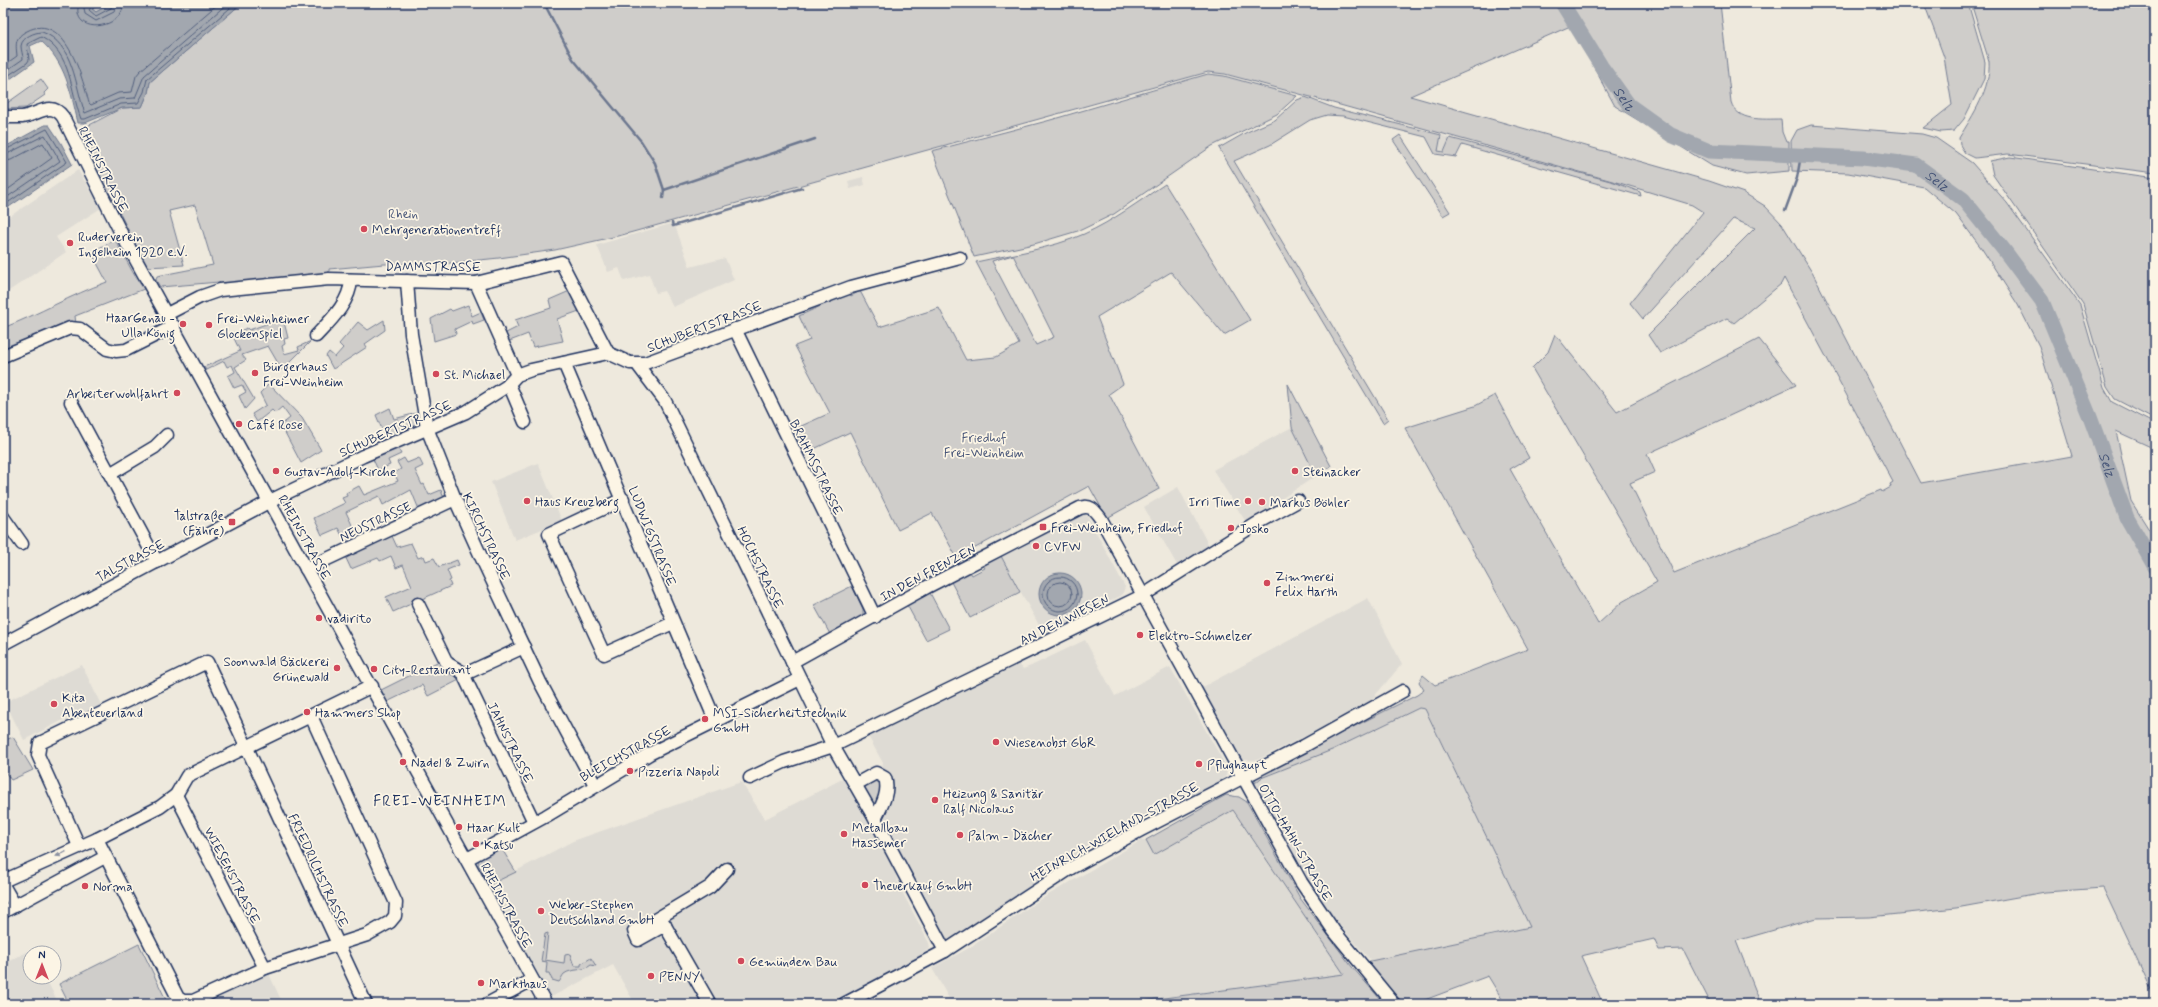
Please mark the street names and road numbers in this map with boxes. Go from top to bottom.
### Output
street label: RHEINSTRASSE [74,124,132,216]
street label: DAMMSTRASSE [385,259,481,276]
street label: SCHUBERTSTRASSE [645,298,764,357]
street label: SCHUBERTSTRASSE [337,397,454,462]
street label: BRAHMSSTRASSE [785,417,846,518]
street label: LUDWIGSTRASSE [624,484,679,589]
street label: KIRCHSTRASSE [458,490,513,583]
street label: RHEINSTRASSE [273,492,334,583]
street label: NEUSTRASSE [337,498,415,546]
street label: HOCHSTRASSE [732,524,787,612]
street label: TALSTRASSE [93,536,168,587]
street label: IN DEN FRENZEN [878,541,980,606]
street label: AN DEN WIESEN [1017,591,1113,649]
street label: JAHNSTRASSE [483,699,537,786]
street label: BLEICHSTRASSE [577,722,674,786]
street label: HEINRICH-WIELAND-STRASSE [1027,779,1202,886]
street label: OTTO-HAHN-STRASSE [1254,781,1335,904]
street label: FRIEDRICHSTRASSE [284,811,351,930]
street label: WIESENSTRASSE [200,824,263,927]
street label: RHEINSTRASSE [476,860,535,951]

